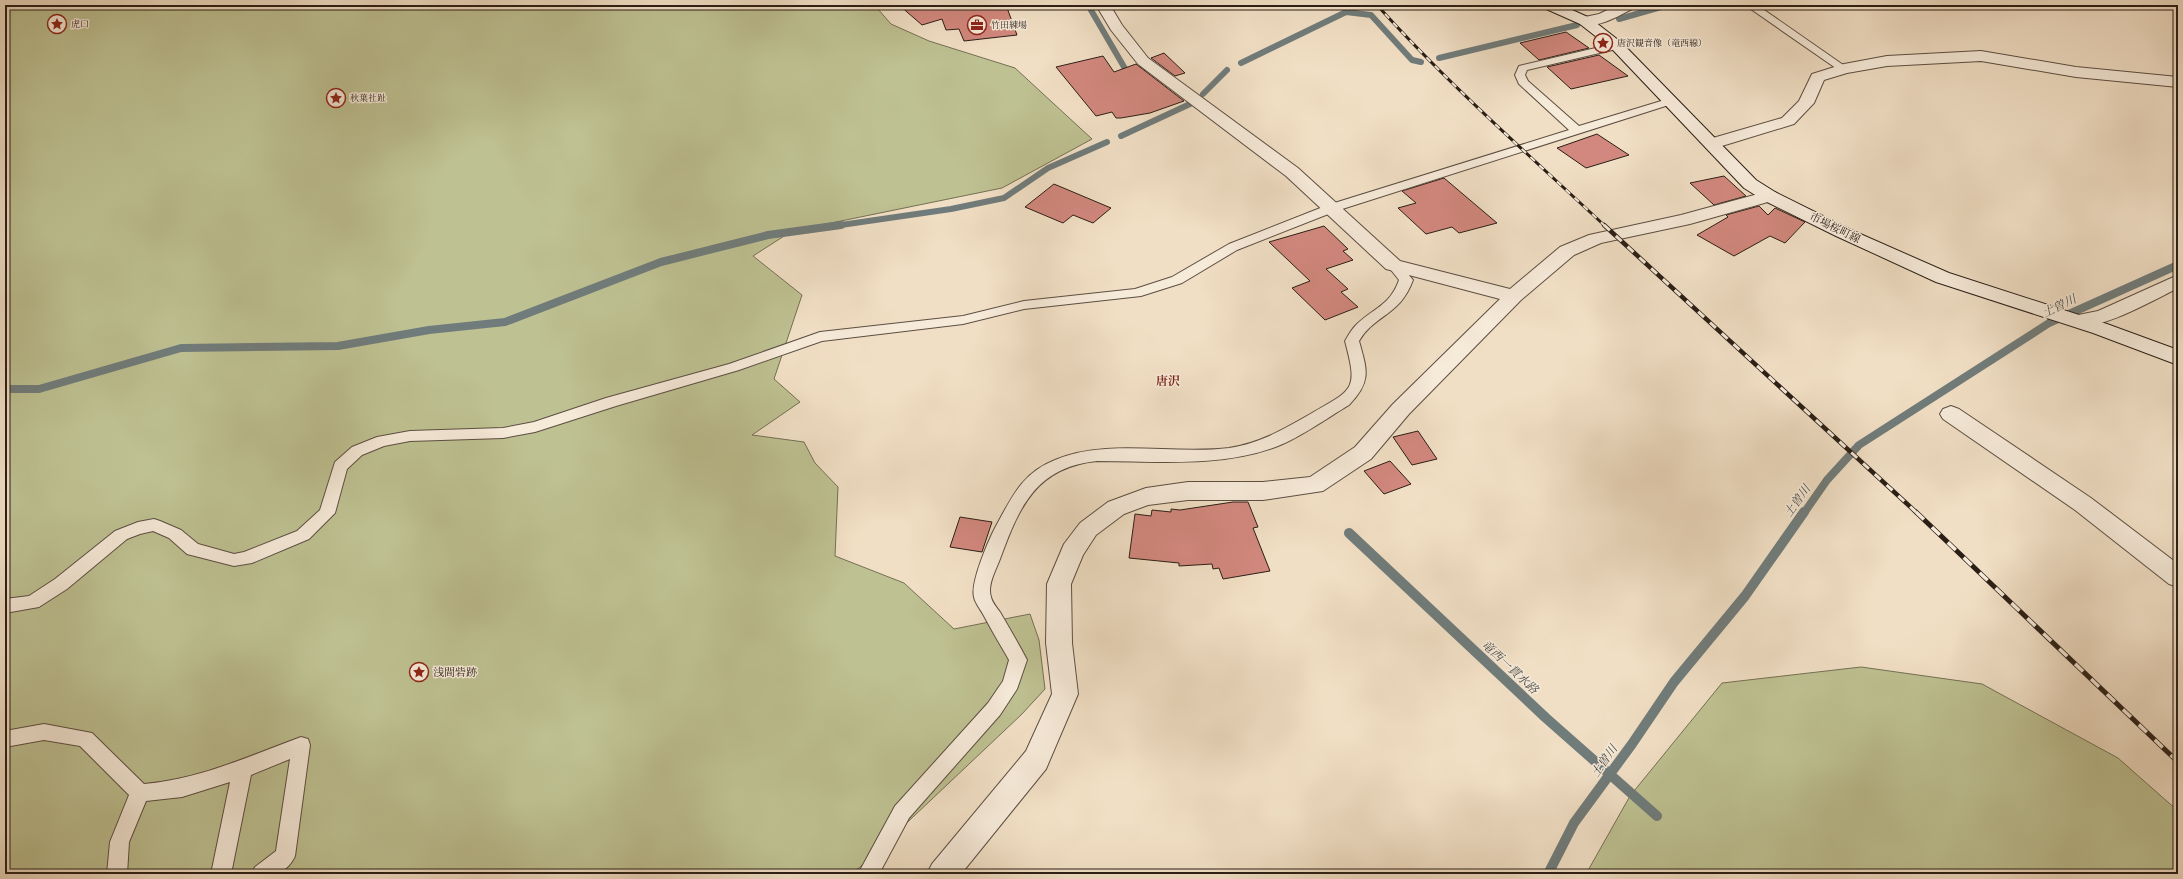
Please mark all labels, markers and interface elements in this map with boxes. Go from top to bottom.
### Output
place icon: 虎口 [46,13,68,35]
office icon: 竹田練場 [966,14,988,36]
place label: 虎口 [71,18,89,30]
place label: 竹田練場 [991,19,1027,31]
place icon: 唐沢観音像（竜西線） [1592,32,1614,54]
place label: 唐沢観音像（竜西線） [1617,37,1707,49]
place icon: 秋葉社趾 [325,87,347,109]
place label: 秋葉社趾 [350,92,386,104]
street label: 市場桜町線 [1807,209,1863,247]
water label: 土曽川 [2039,290,2080,321]
district label: 唐沢 [1156,373,1180,389]
water label: 土曽川 [1780,480,1815,520]
water label: 竜西一貫水路 [1478,637,1543,698]
place icon: 浅間砦跡 [408,661,430,683]
place label: 浅間砦跡 [433,665,477,680]
water label: 土曽川 [1587,740,1622,780]

